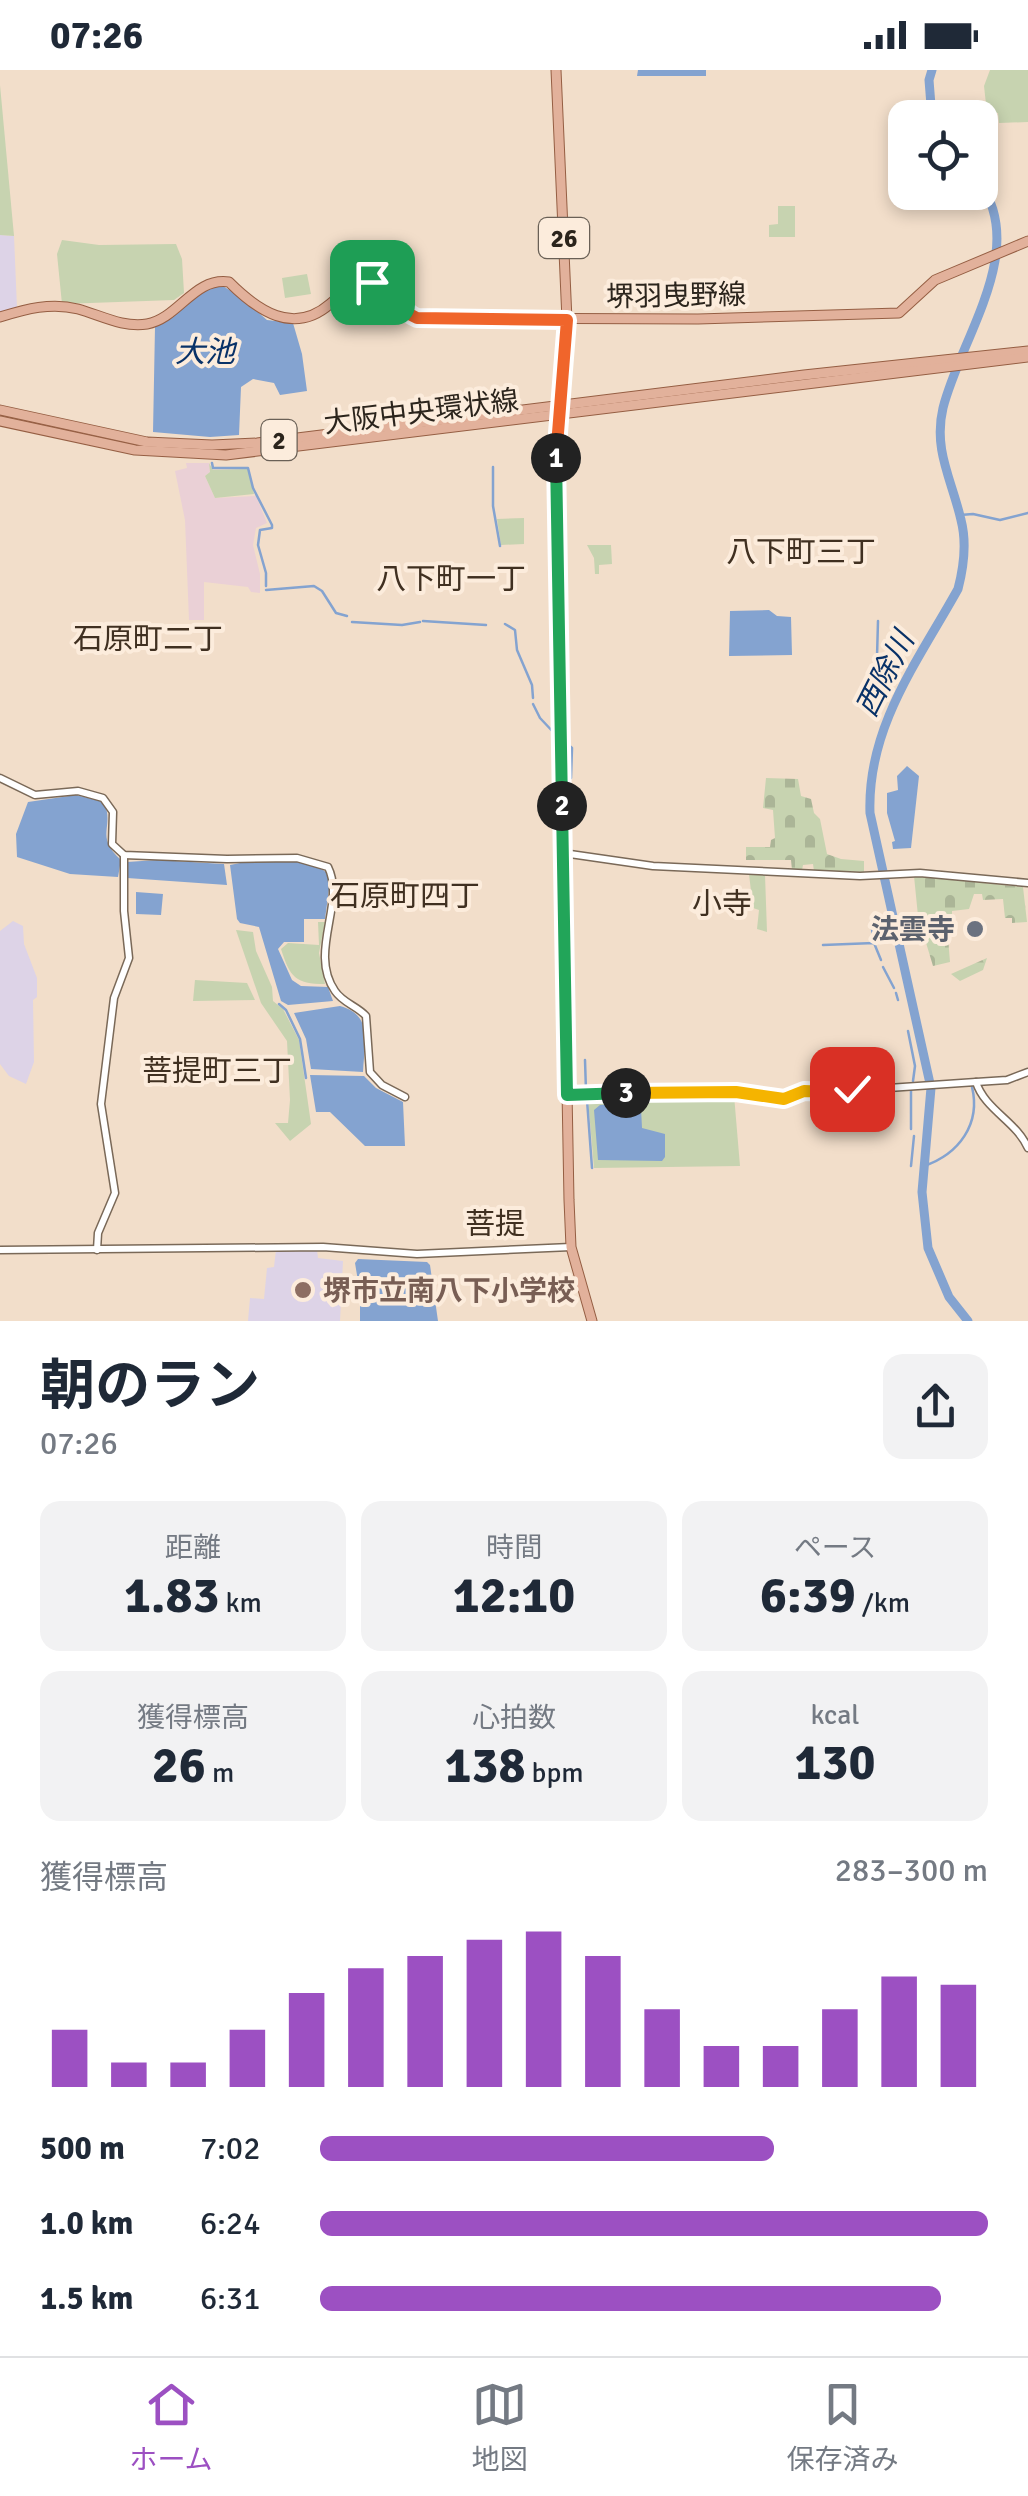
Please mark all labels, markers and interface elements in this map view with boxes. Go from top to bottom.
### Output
text: 07:26 [50,12,143,59]
map controls [888,100,998,210]
button: locate [888,100,998,210]
road number: 26 [539,218,589,258]
pin [330,240,415,325]
icon: arrive [345,255,400,310]
street label: 堺羽曳野線 [606,278,746,314]
water label: 大池 [175,334,238,371]
street label: 大阪中央環状線 [322,383,520,441]
road number: 2 [262,420,296,460]
pin: 1 [531,433,581,483]
text: 1 [548,441,564,475]
district label: 八下町三丁 [726,534,876,571]
district label: 八下町一丁 [376,561,526,598]
district label: 石原町二丁 [73,621,223,658]
water label: 西除川 [849,623,924,723]
pin: 2 [537,781,587,831]
text: 2 [554,789,570,823]
district label: 石原町四丁 [330,878,480,915]
district label: 小寺 [692,886,752,923]
place label: 法雲寺 [871,913,955,947]
marker: 法雲寺 [964,918,986,940]
pin [810,1047,895,1132]
district label: 菩提町三丁 [142,1053,292,1090]
icon: check [825,1062,880,1117]
pin: 3 [601,1068,651,1118]
text: 3 [618,1076,634,1110]
district label: 菩提 [465,1206,525,1243]
place label: 堺市立南八下小学校 [323,1274,575,1308]
marker: 堺市立南八下小学校 [292,1279,314,1301]
text: 朝のラン [40,1352,260,1420]
button: share [883,1354,988,1459]
text: 07:26 [40,1424,118,1463]
text: 距離 [165,1531,221,1565]
text: 時間 [486,1531,542,1565]
text: ペース [794,1531,876,1565]
text: 1.83 [124,1565,219,1627]
text: 12:10 [453,1565,575,1627]
text: 6:39 [760,1565,856,1627]
text: km [219,1586,262,1620]
text: /km [856,1586,910,1620]
text: kcal [810,1698,860,1732]
text: 獲得標高 [137,1701,249,1735]
text: 心拍数 [472,1701,556,1735]
text: 130 [794,1732,876,1794]
text: 26 [152,1735,206,1797]
text: 138 [444,1735,525,1797]
text: m [206,1756,234,1790]
text: bpm [525,1756,584,1790]
text: 283–300 m [835,1851,988,1890]
text: 獲得標高 [40,1858,168,1897]
text: 500 m [40,2129,125,2168]
text: 7:02 [200,2129,260,2168]
text: 1.0 km [40,2204,133,2243]
text: 6:24 [200,2204,260,2243]
text: 1.5 km [40,2279,133,2318]
text: 6:31 [200,2279,260,2318]
tab: ホーム [129,2377,213,2477]
tab: 地図 [472,2377,528,2477]
tab: 保存済み [786,2377,899,2477]

